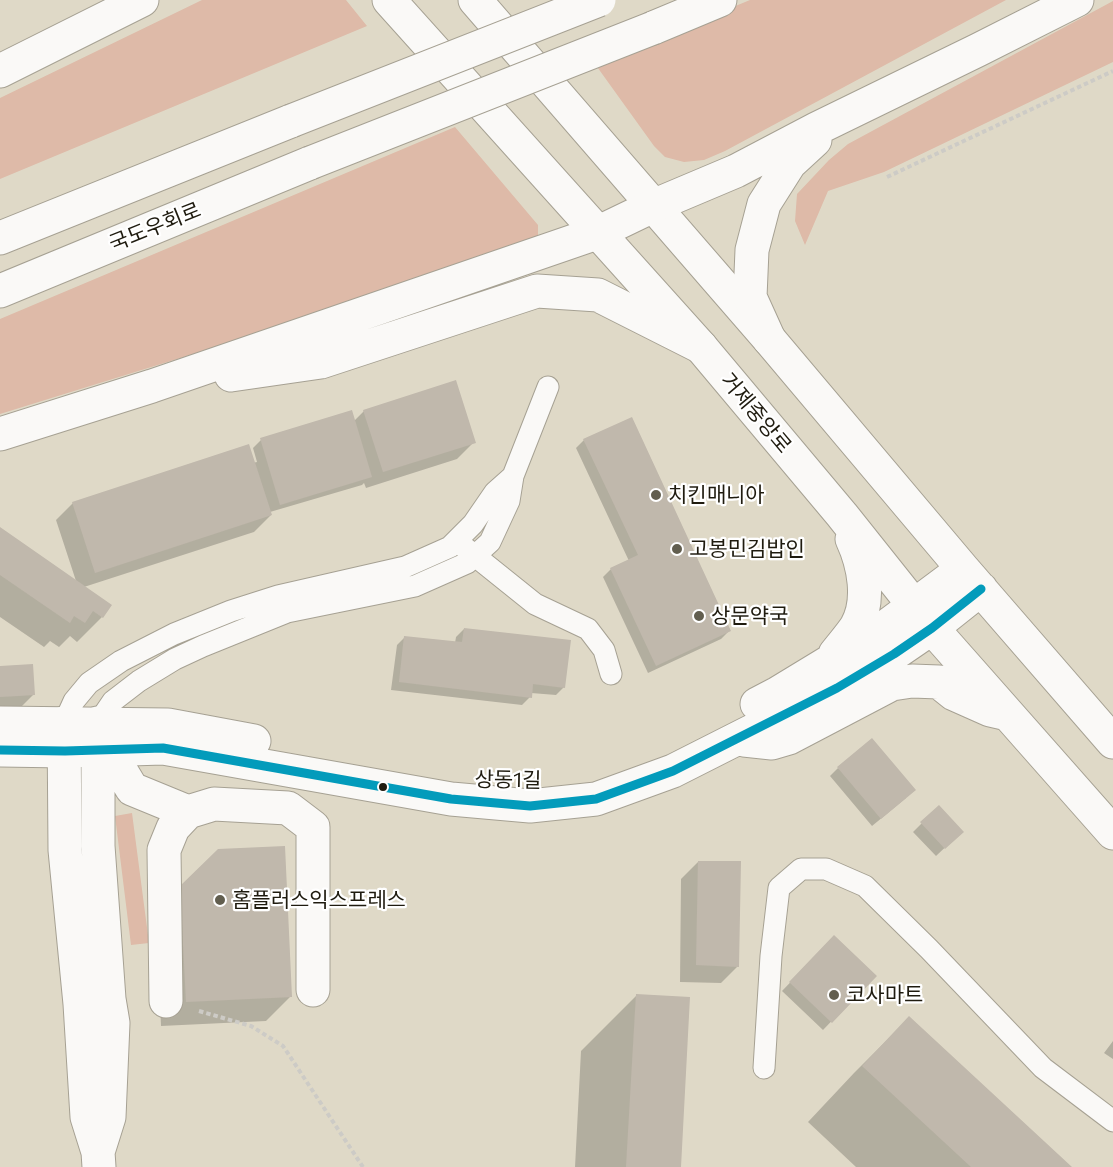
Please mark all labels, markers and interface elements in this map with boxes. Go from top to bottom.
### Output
street label: 국도우회로 [105,197,205,257]
street label: 거제중앙로 [715,368,797,458]
place label: 치킨매니아 [668,482,765,508]
marker: 치킨매니아 [649,488,663,502]
place label: 고봉민김밥인 [689,536,805,562]
marker: 고봉민김밥인 [670,542,684,556]
place label: 상문약국 [711,603,788,629]
marker: 상문약국 [692,609,706,623]
street label: 상동1길 [474,767,542,793]
unlabelled marker [377,781,389,793]
place label: 홈플러스익스프레스 [232,887,406,913]
marker: 홈플러스익스프레스 [213,893,227,907]
place label: 코사마트 [846,982,923,1008]
marker: 코사마트 [827,988,841,1002]

